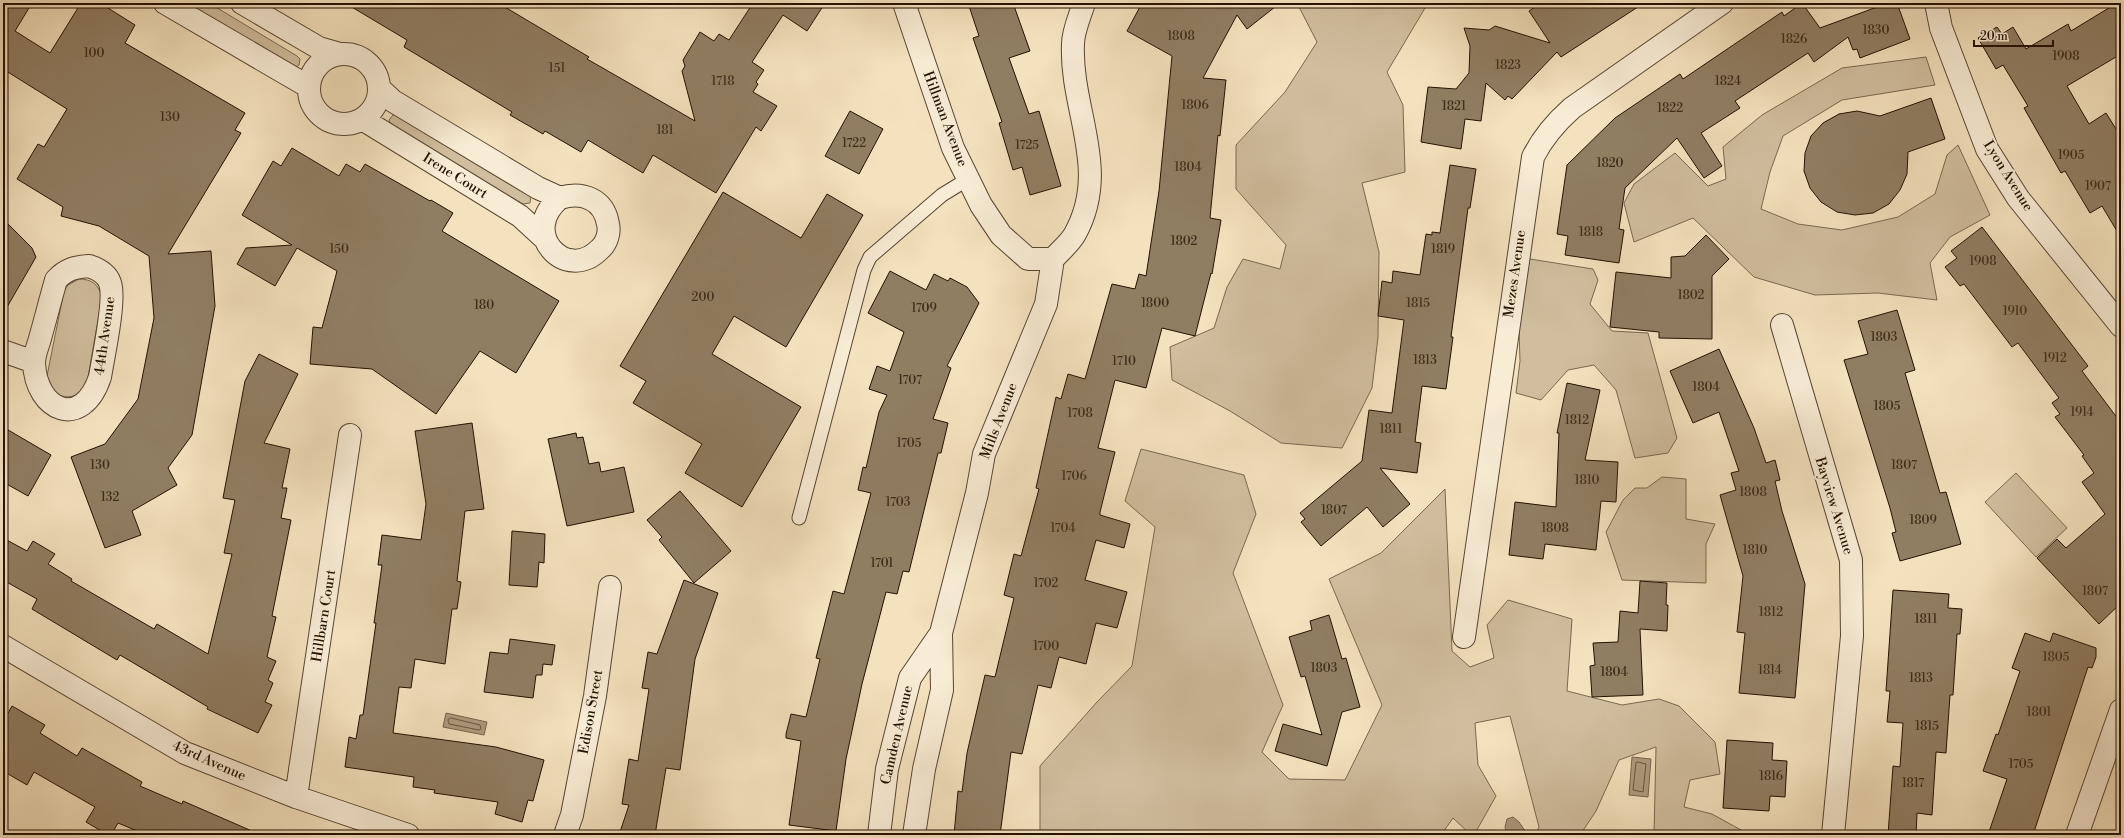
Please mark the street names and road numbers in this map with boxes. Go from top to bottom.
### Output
street label: Hillman Avenue [919,69,971,169]
street label: Lyon Avenue [1979,137,2037,215]
street label: Irene Court [419,149,491,203]
street label: Mezes Avenue [1500,229,1530,319]
street label: 44th Avenue [91,295,119,377]
street label: Mills Avenue [976,380,1022,462]
street label: Bayview Avenue [1810,454,1857,557]
street label: Hillbarn Court [308,568,340,664]
street label: Edison Street [575,668,607,756]
street label: Camden Avenue [877,684,917,786]
street label: 43rd Avenue [169,737,249,785]

